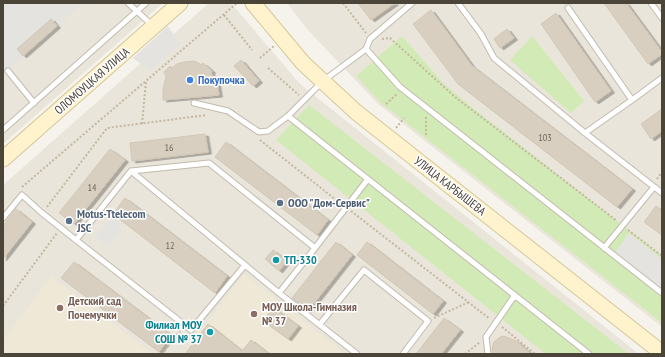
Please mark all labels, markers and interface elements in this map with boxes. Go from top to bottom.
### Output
street label: ОЛОМОУЦКАЯ УЛИЦА [51,44,133,117]
place label: Покупочка [198,72,245,87]
marker: Покупочка [185,75,195,85]
house number: 103 [538,131,552,144]
house number: 16 [165,141,174,154]
street label: УЛИЦА КАРБЫШЕВА [411,153,489,218]
house number: 14 [88,181,97,194]
place label: ООО "Дом-Сервис" [288,195,370,210]
marker: ООО "Дом-Сервис" [275,198,285,208]
place label: Motus-Ttelecom JSC [76,206,145,235]
marker: Motus-Ttelecom JSC [64,216,74,226]
house number: 12 [166,239,175,252]
place label: ТП-330 [284,252,317,267]
marker: ТП-330 [271,255,281,265]
place label: Детский сад Почемучки [68,293,121,322]
place label: МОУ Школа-Гимназия № 37 [262,299,357,328]
marker: Детский сад Почемучки [55,303,65,313]
marker: МОУ Школа-Гимназия № 37 [249,309,259,319]
place label: Филиал МОУ СОШ № 37 [145,317,202,346]
marker: Филиал МОУ СОШ № 37 [205,327,215,337]

